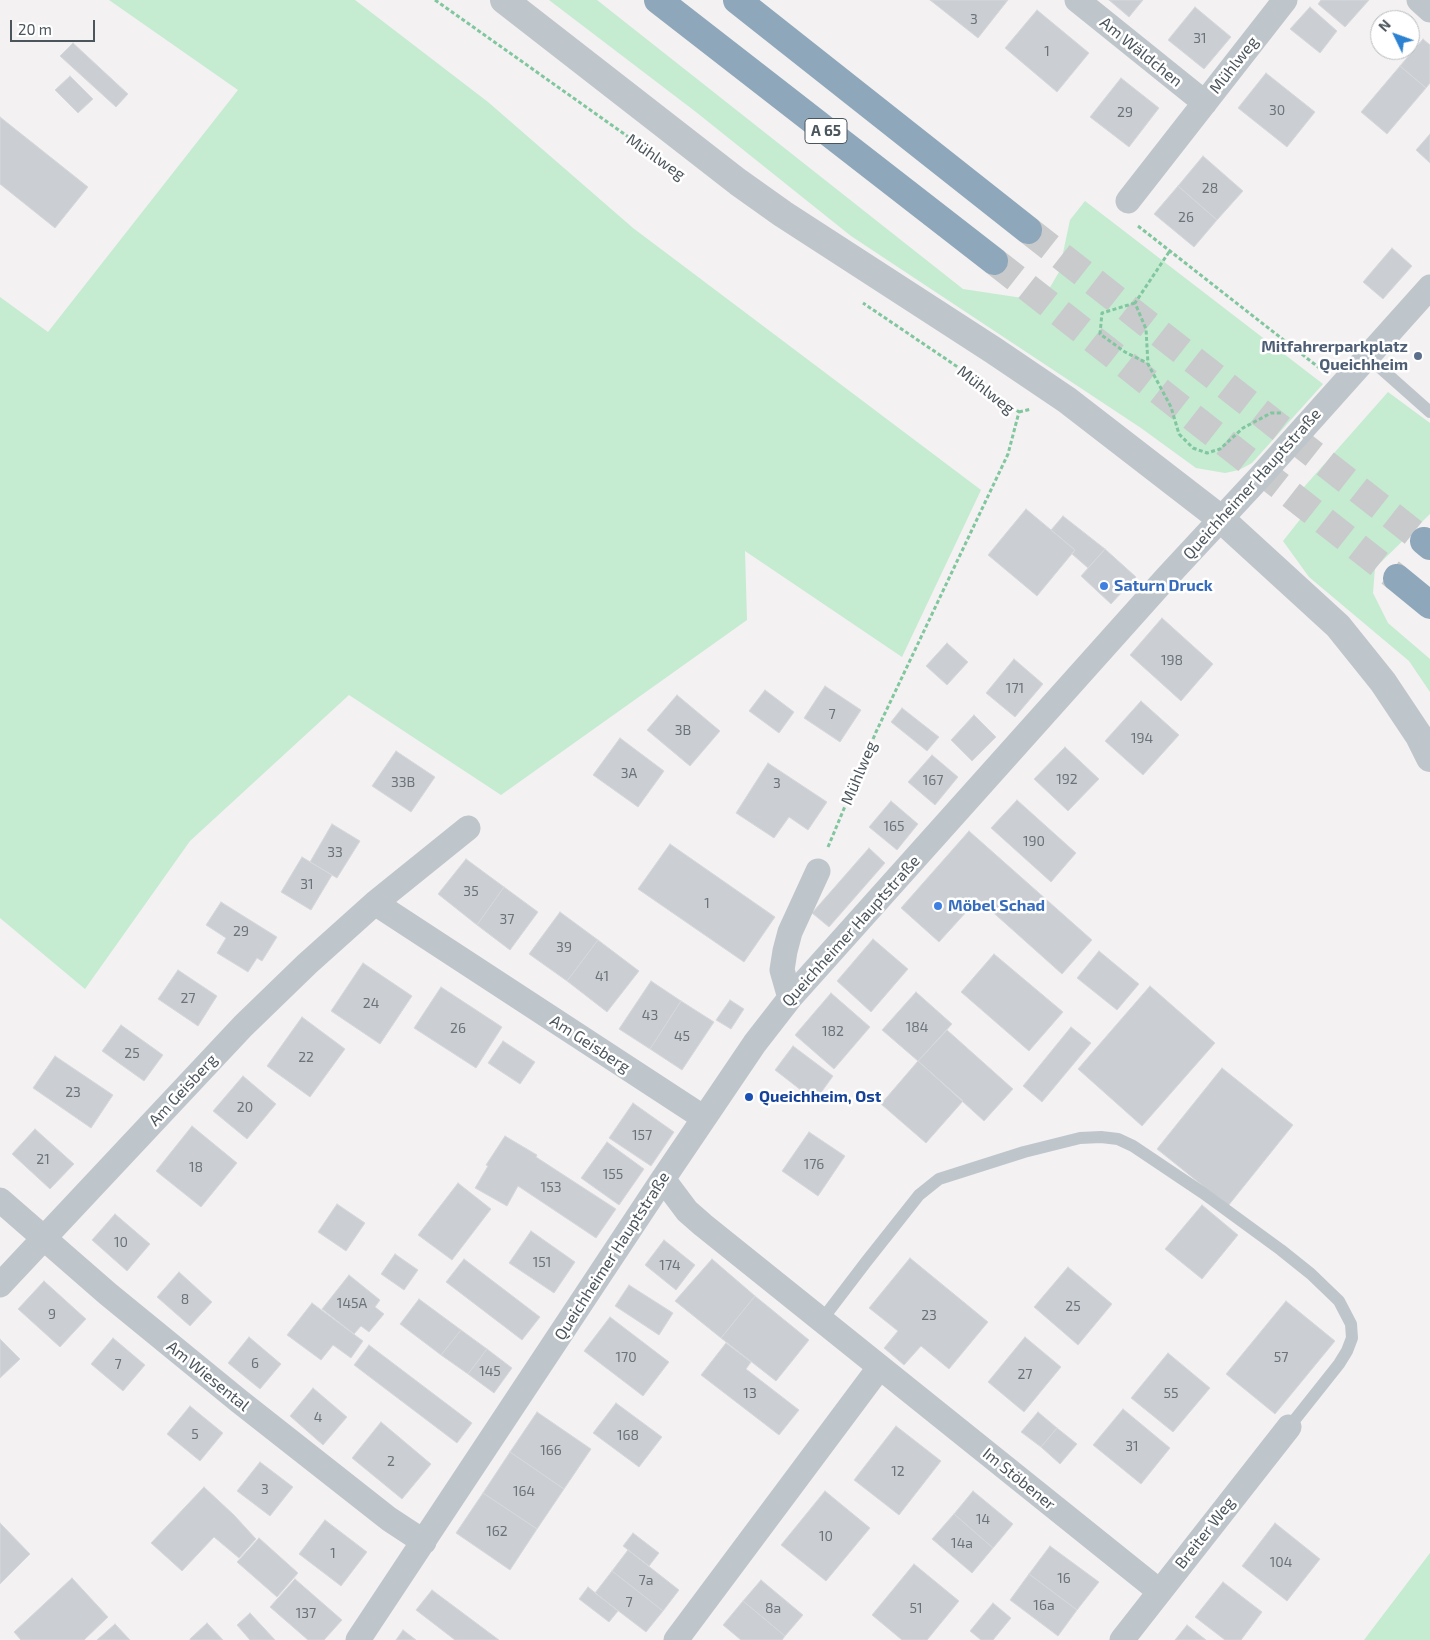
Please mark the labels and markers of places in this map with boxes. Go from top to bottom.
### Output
place label: Mitfahrerparkplatz Queichheim [1261,337,1408,375]
marker: Mitfahrerparkplatz Queichheim [1412,350,1424,362]
place label: Saturn Druck [1114,576,1213,596]
marker: Saturn Druck [1098,580,1110,592]
place label: Möbel Schad [948,896,1045,916]
marker: Möbel Schad [932,900,944,912]
place label: Queichheim, Ost [759,1087,881,1107]
marker: Queichheim, Ost [743,1091,755,1103]

